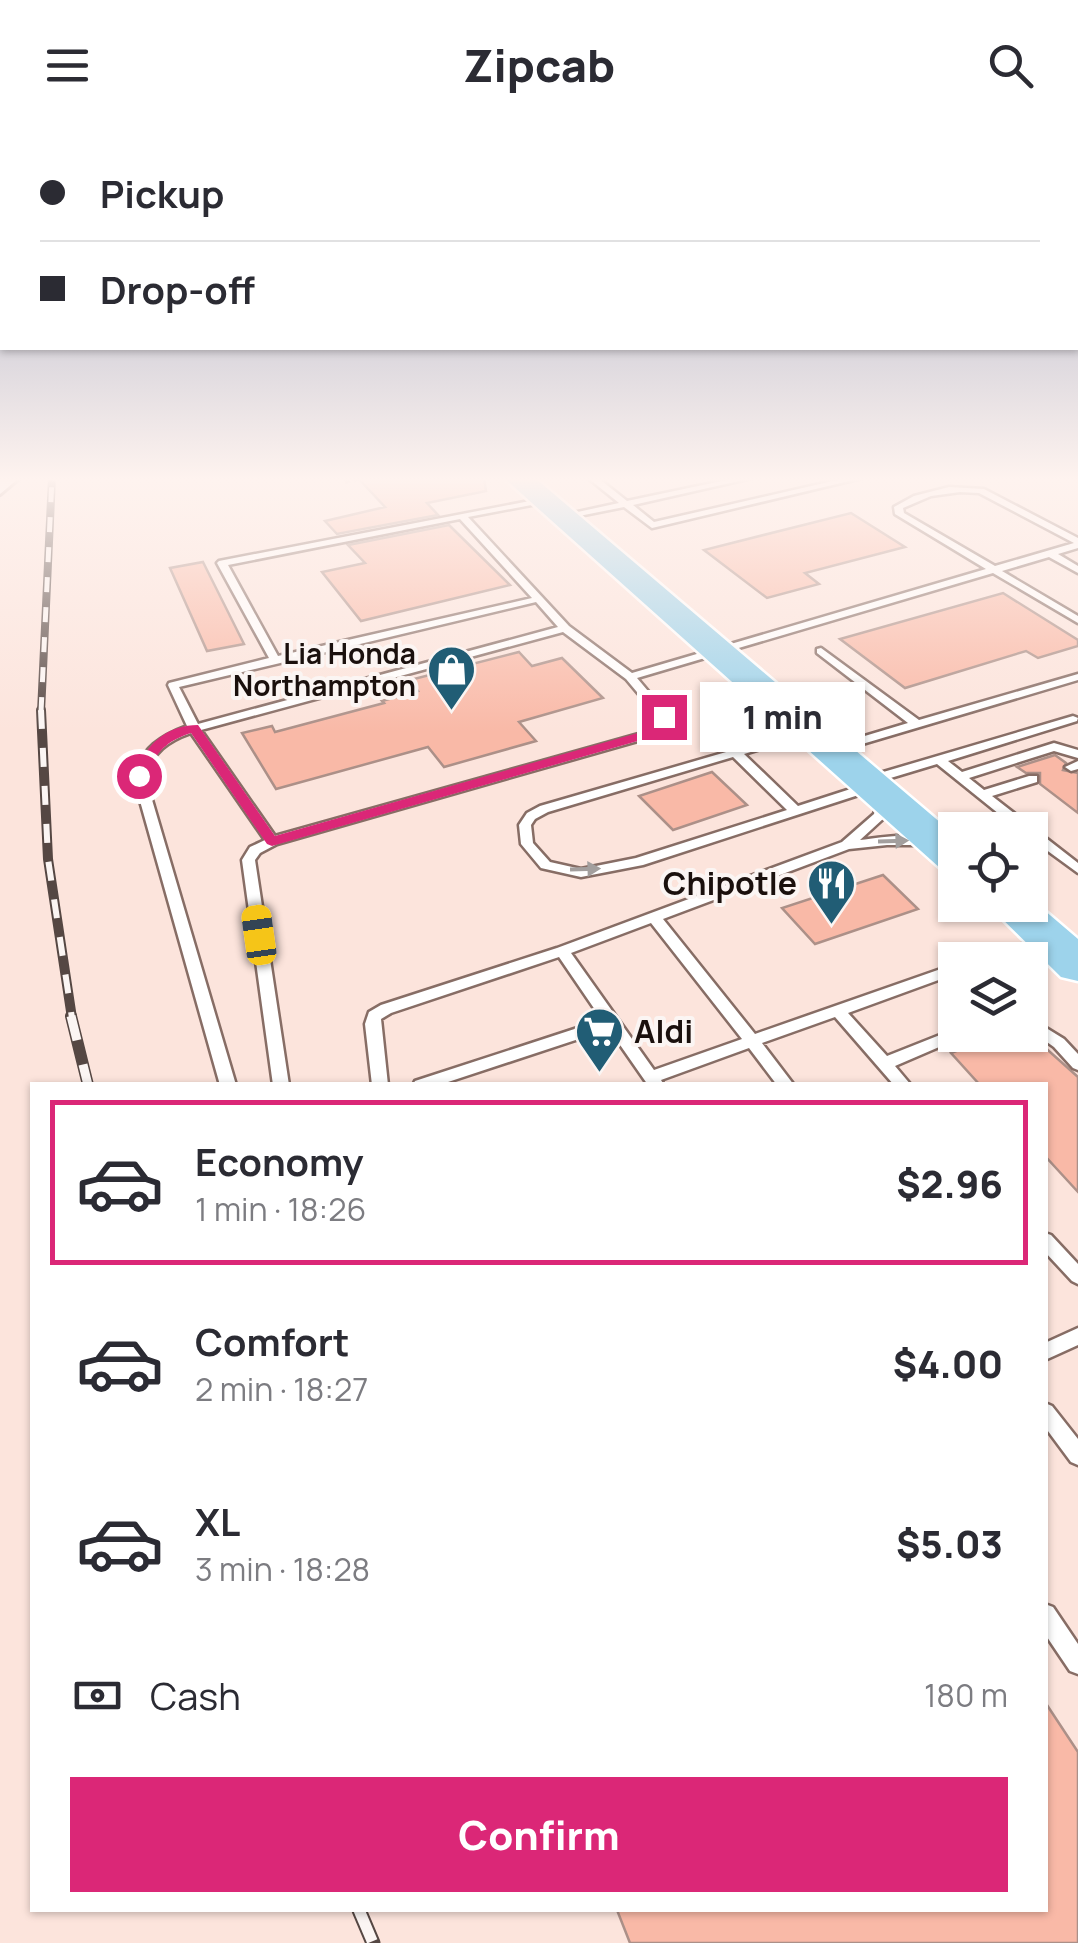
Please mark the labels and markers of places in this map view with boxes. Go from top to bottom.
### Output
place label: Lia Honda Northampton [233,634,416,704]
shop icon: Lia Honda Northampton [425,644,477,712]
restaurant icon: Chipotle [806,858,858,926]
place label: Chipotle [663,861,797,905]
supermarket icon: Aldi [573,1006,625,1074]
place label: Aldi [634,1009,693,1053]

